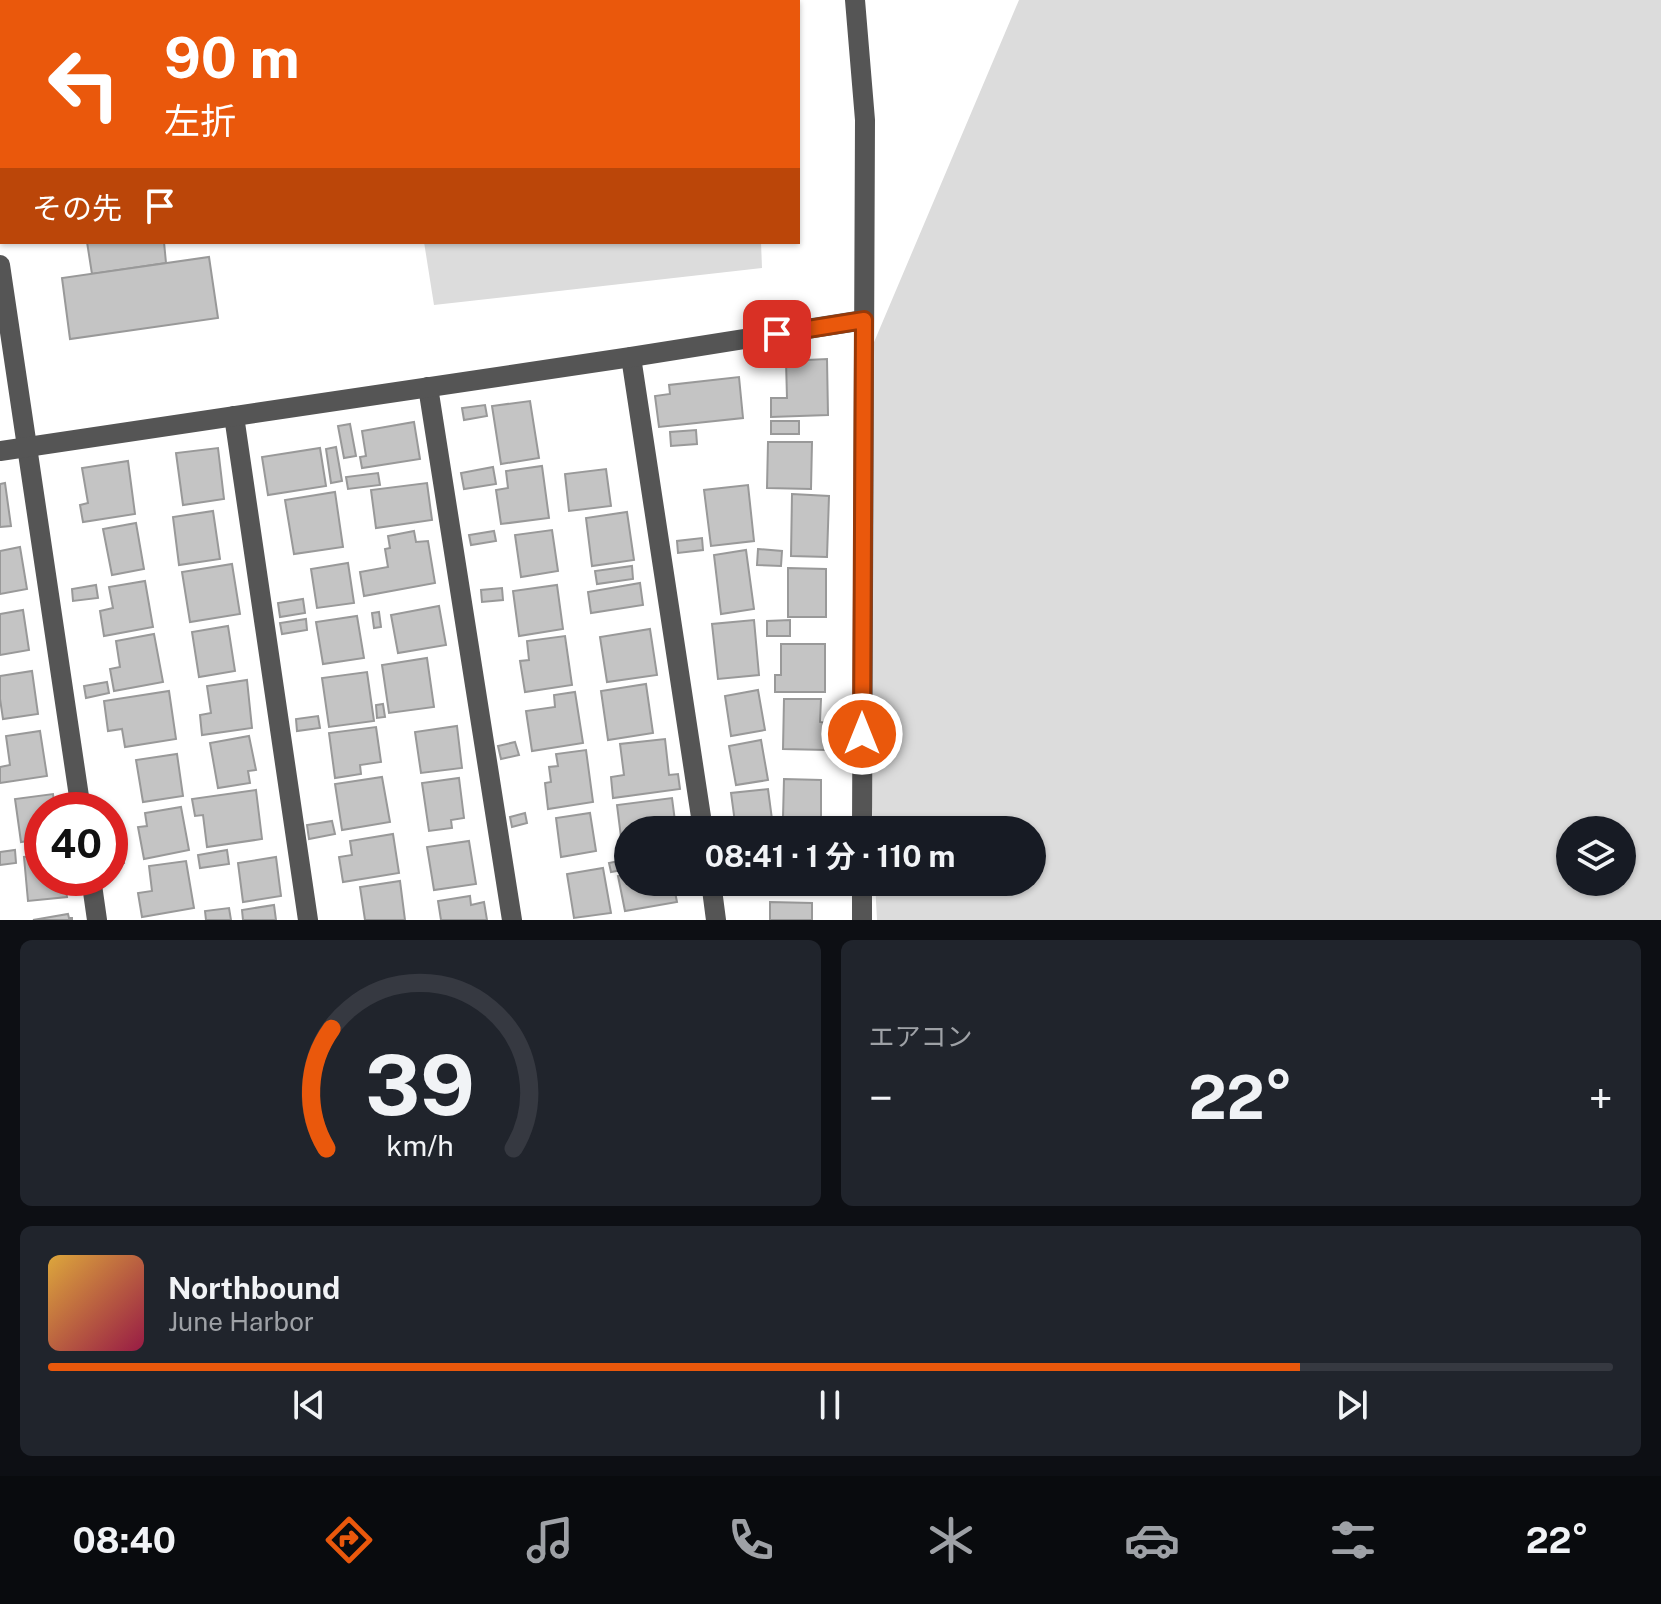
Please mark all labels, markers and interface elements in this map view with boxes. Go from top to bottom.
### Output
text: 90 m [164,25,300,91]
icon: left [32,32,136,136]
text: 左折 [164,100,236,142]
icon: arrive [138,184,182,228]
text: その先 [32,190,122,226]
pin [743,300,811,368]
icon: arrive [755,312,799,356]
position arrow [820,692,904,776]
speed limit sign: 40 [24,792,128,896]
map controls [1556,816,1636,896]
button: layers [1556,816,1636,896]
text: 08:41 · 1 分 · 110 m [705,838,955,874]
text: エアコン [869,1021,973,1052]
text: 39 [365,1036,475,1134]
text: 22° [1188,1062,1293,1133]
text: − [869,1072,893,1124]
text: + [1589,1072,1613,1124]
text: km/h [387,1129,454,1162]
text: Northbound [168,1270,340,1306]
text: June Harbor [168,1306,314,1337]
icon: previous [287,1383,331,1427]
icon: pause [808,1383,852,1427]
icon: next [1330,1383,1374,1427]
icon: directions [321,1512,377,1568]
icon: music [522,1512,578,1568]
icon: phone [723,1512,779,1568]
icon: climate [923,1512,979,1568]
icon: car [1124,1512,1180,1568]
icon: filters [1325,1512,1381,1568]
text: 08:40 [72,1519,176,1561]
text: 22° [1526,1519,1589,1561]

